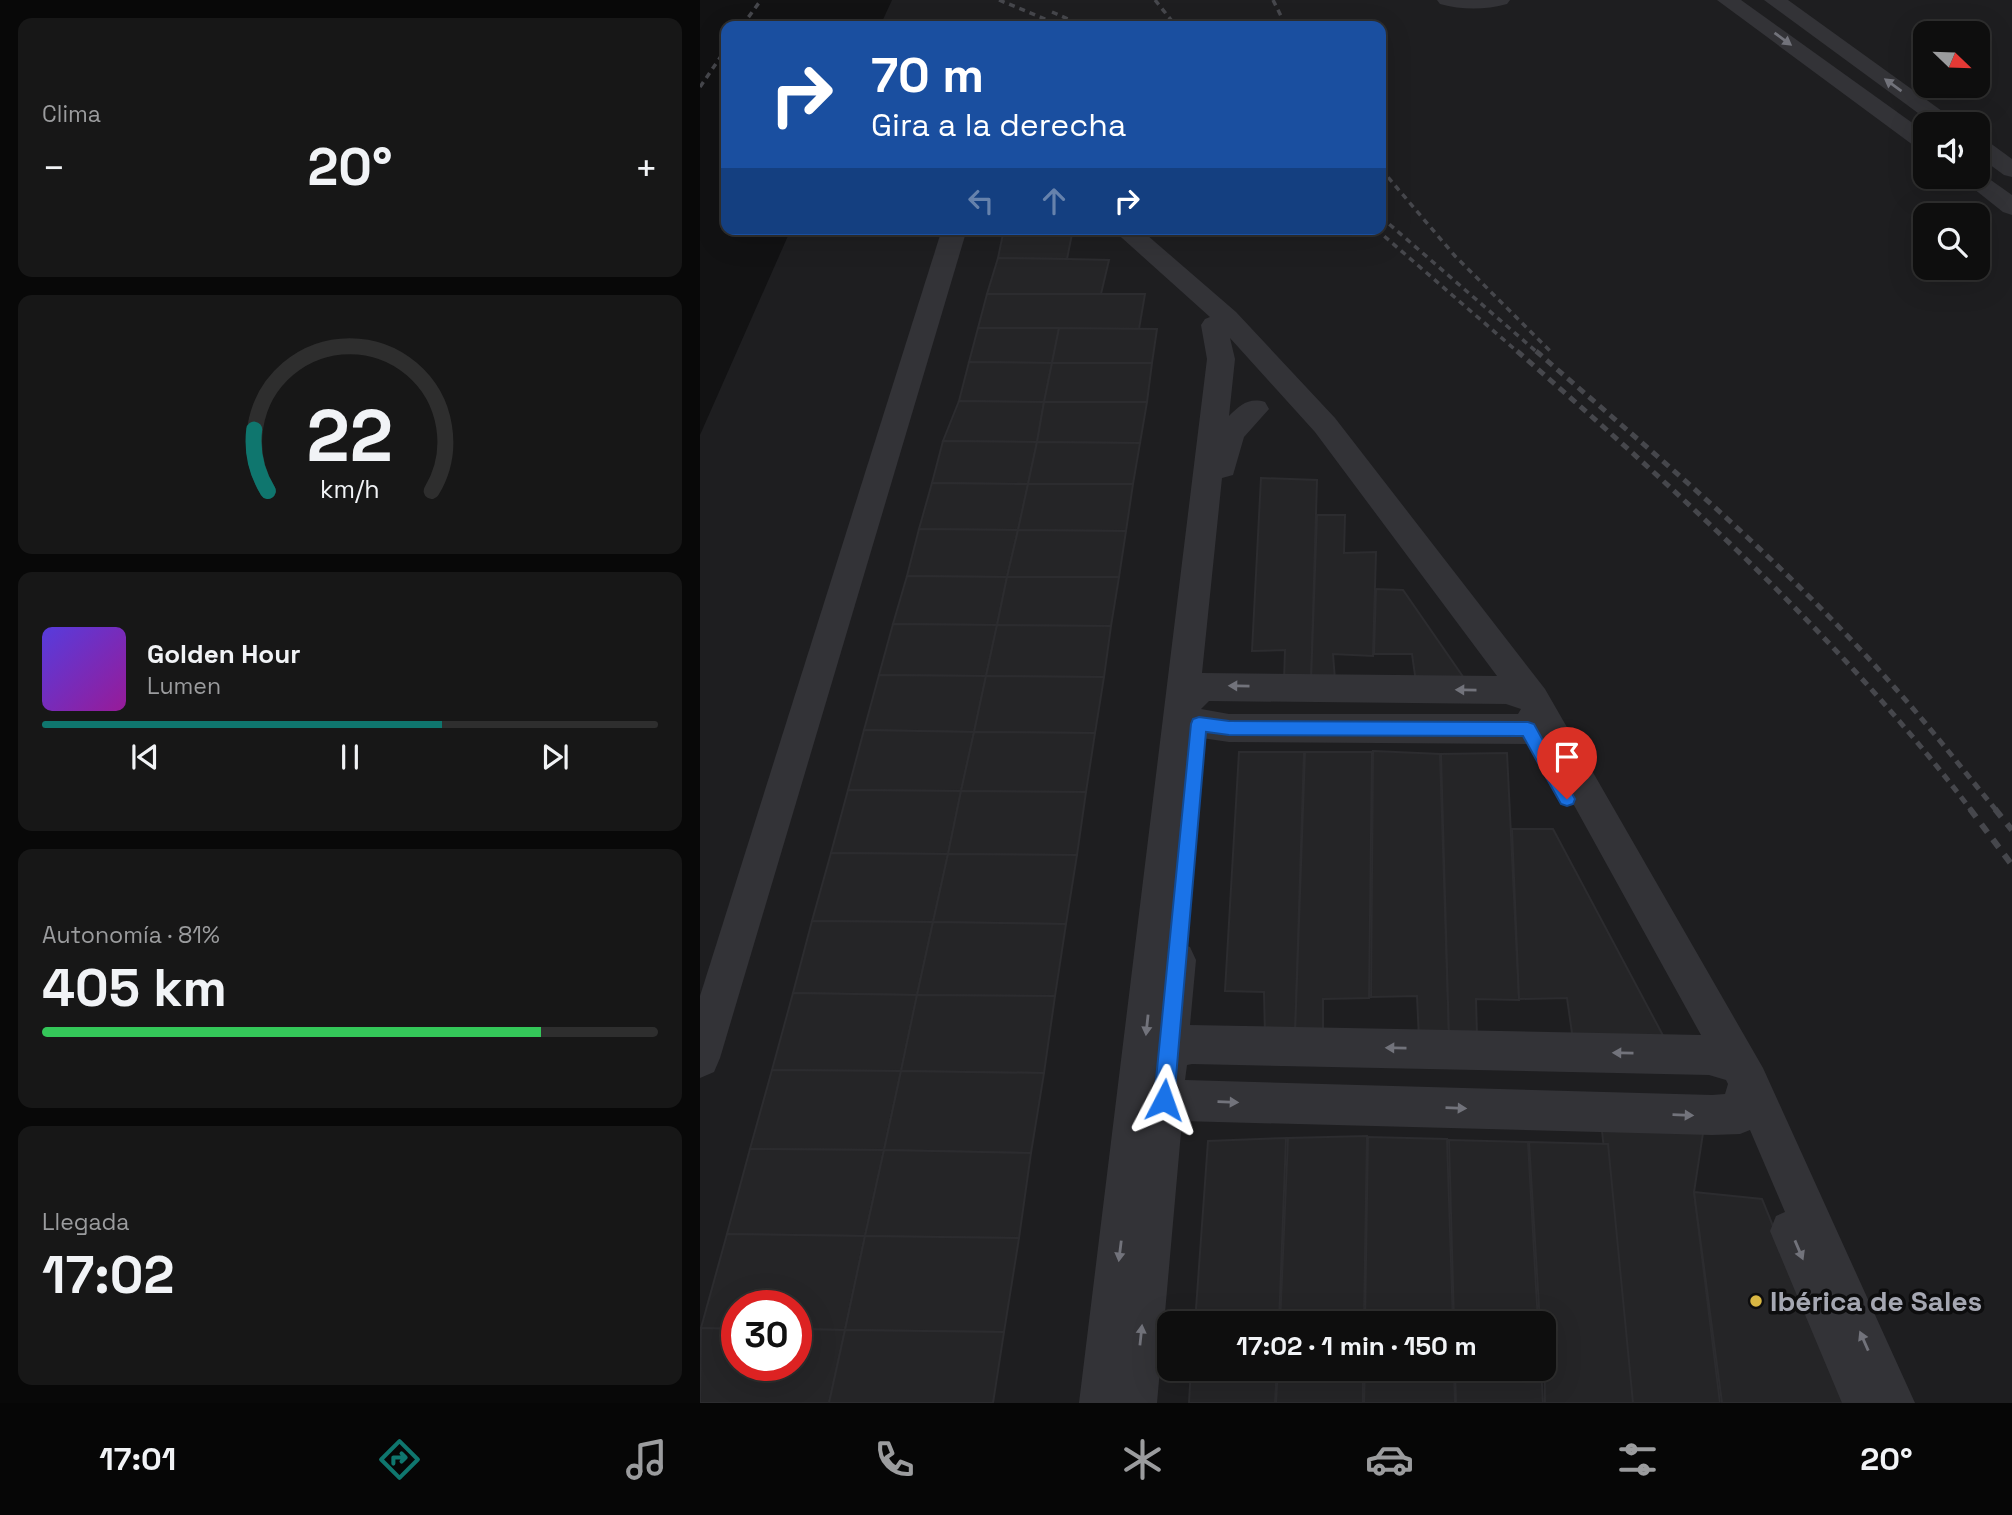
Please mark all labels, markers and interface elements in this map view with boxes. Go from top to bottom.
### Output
north arrow [1913,21,1990,98]
map controls [1913,21,1990,280]
one-way arrow [1774,32,1792,46]
text: 70 m [871,44,984,106]
icon: right [756,49,847,140]
one-way arrow [1884,77,1902,92]
text: Clima [42,99,101,129]
text: Gira a la derecha [871,105,1126,145]
button: sound [1913,112,1990,189]
text: 20° [307,134,393,200]
text: − [42,144,66,192]
text: + [634,144,658,192]
icon: left [962,182,1000,220]
icon: ahead [1035,182,1073,220]
icon: right [1108,182,1146,220]
button: search [1913,203,1990,280]
text: 22 [307,389,393,482]
text: km/h [320,472,380,504]
text: Golden Hour [147,637,301,671]
text: Lumen [147,671,221,701]
one-way arrow [1228,681,1250,692]
one-way arrow [1455,684,1477,696]
pin [1537,727,1597,799]
icon: previous [126,738,164,776]
icon: pause [331,738,369,776]
icon: next [536,738,574,776]
icon: arrive [1548,738,1586,776]
text: Autonomía · 81% [42,920,220,950]
text: 405 km [42,955,227,1021]
one-way arrow [1141,1014,1152,1036]
one-way arrow [1384,1042,1406,1054]
one-way arrow [1612,1047,1634,1059]
position arrow [1127,1063,1201,1137]
one-way arrow [1217,1096,1239,1108]
one-way arrow [1445,1103,1467,1114]
one-way arrow [1672,1109,1694,1120]
text: Llegada [42,1207,130,1237]
one-way arrow [1114,1240,1125,1262]
one-way arrow [1793,1240,1805,1260]
text: 17:02 [42,1242,174,1308]
place label: Ibérica de Sales [1770,1283,1982,1319]
speed limit sign: 30 [721,1290,812,1381]
marker: Ibérica de Sales [1748,1293,1764,1309]
one-way arrow [1135,1324,1146,1346]
text: 17:02 · 1 min · 150 m [1236,1329,1477,1363]
one-way arrow [1858,1330,1869,1351]
icon: directions [375,1435,424,1484]
icon: music [622,1435,671,1484]
icon: phone [870,1435,919,1484]
icon: climate [1118,1435,1167,1484]
icon: car [1365,1435,1414,1484]
icon: filters [1613,1435,1662,1484]
text: 17:01 [99,1439,176,1479]
text: 20° [1860,1439,1913,1479]

